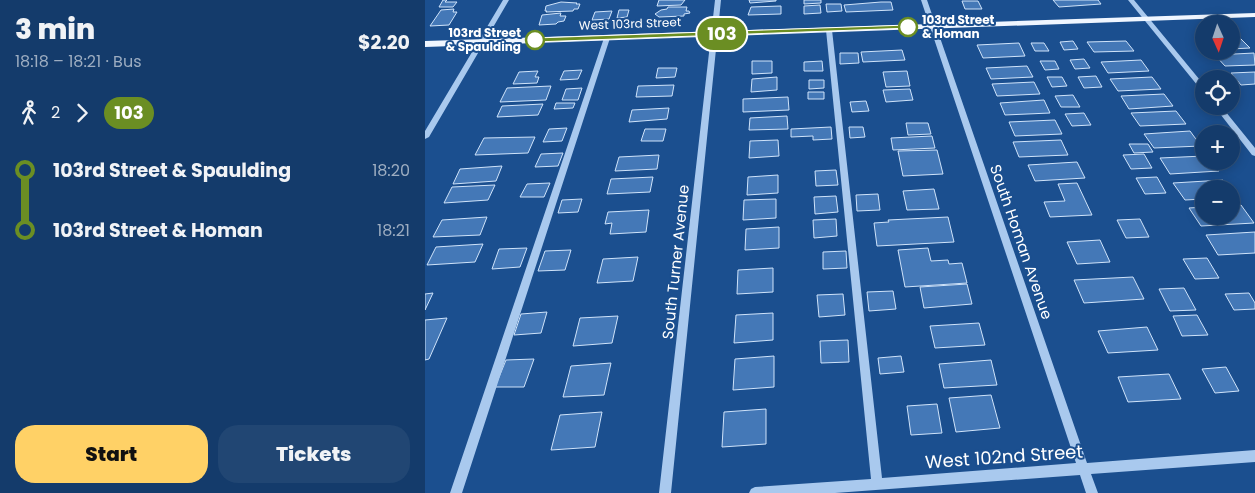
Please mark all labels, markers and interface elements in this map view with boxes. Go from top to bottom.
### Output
text: 3 min [15,10,95,49]
place label: 103rd Street & Homan [922,11,995,42]
street label: West 103rd Street [579,13,681,34]
north arrow [1195,15,1240,60]
map controls [1195,15,1240,225]
marker: 103rd Street & Homan [898,17,918,37]
line badge: 103 [693,18,751,50]
text: 103 [707,21,737,46]
place label: 103rd Street & Spaulding [446,24,521,55]
text: $2.20 [358,29,410,56]
marker: 103rd Street & Spaulding [525,30,545,50]
text: 18:18 – 18:21 · Bus [15,50,142,73]
button: locate [1195,70,1240,115]
icon: walk [15,99,43,127]
icon: forward [68,99,96,127]
text: 103 [114,100,144,125]
text: 2 [51,101,60,124]
button: + [1195,125,1240,170]
text: 103rd Street & Spaulding [53,157,291,184]
text: 18:20 [372,159,410,182]
street label: South Homan Avenue [985,162,1058,322]
button: − [1195,180,1240,225]
street label: South Turner Avenue [657,184,694,340]
text: 103rd Street & Homan [53,217,263,244]
text: 18:21 [377,219,410,242]
button: Start [15,425,208,483]
button: Tickets [218,425,410,483]
street label: West 102nd Street [924,439,1084,474]

